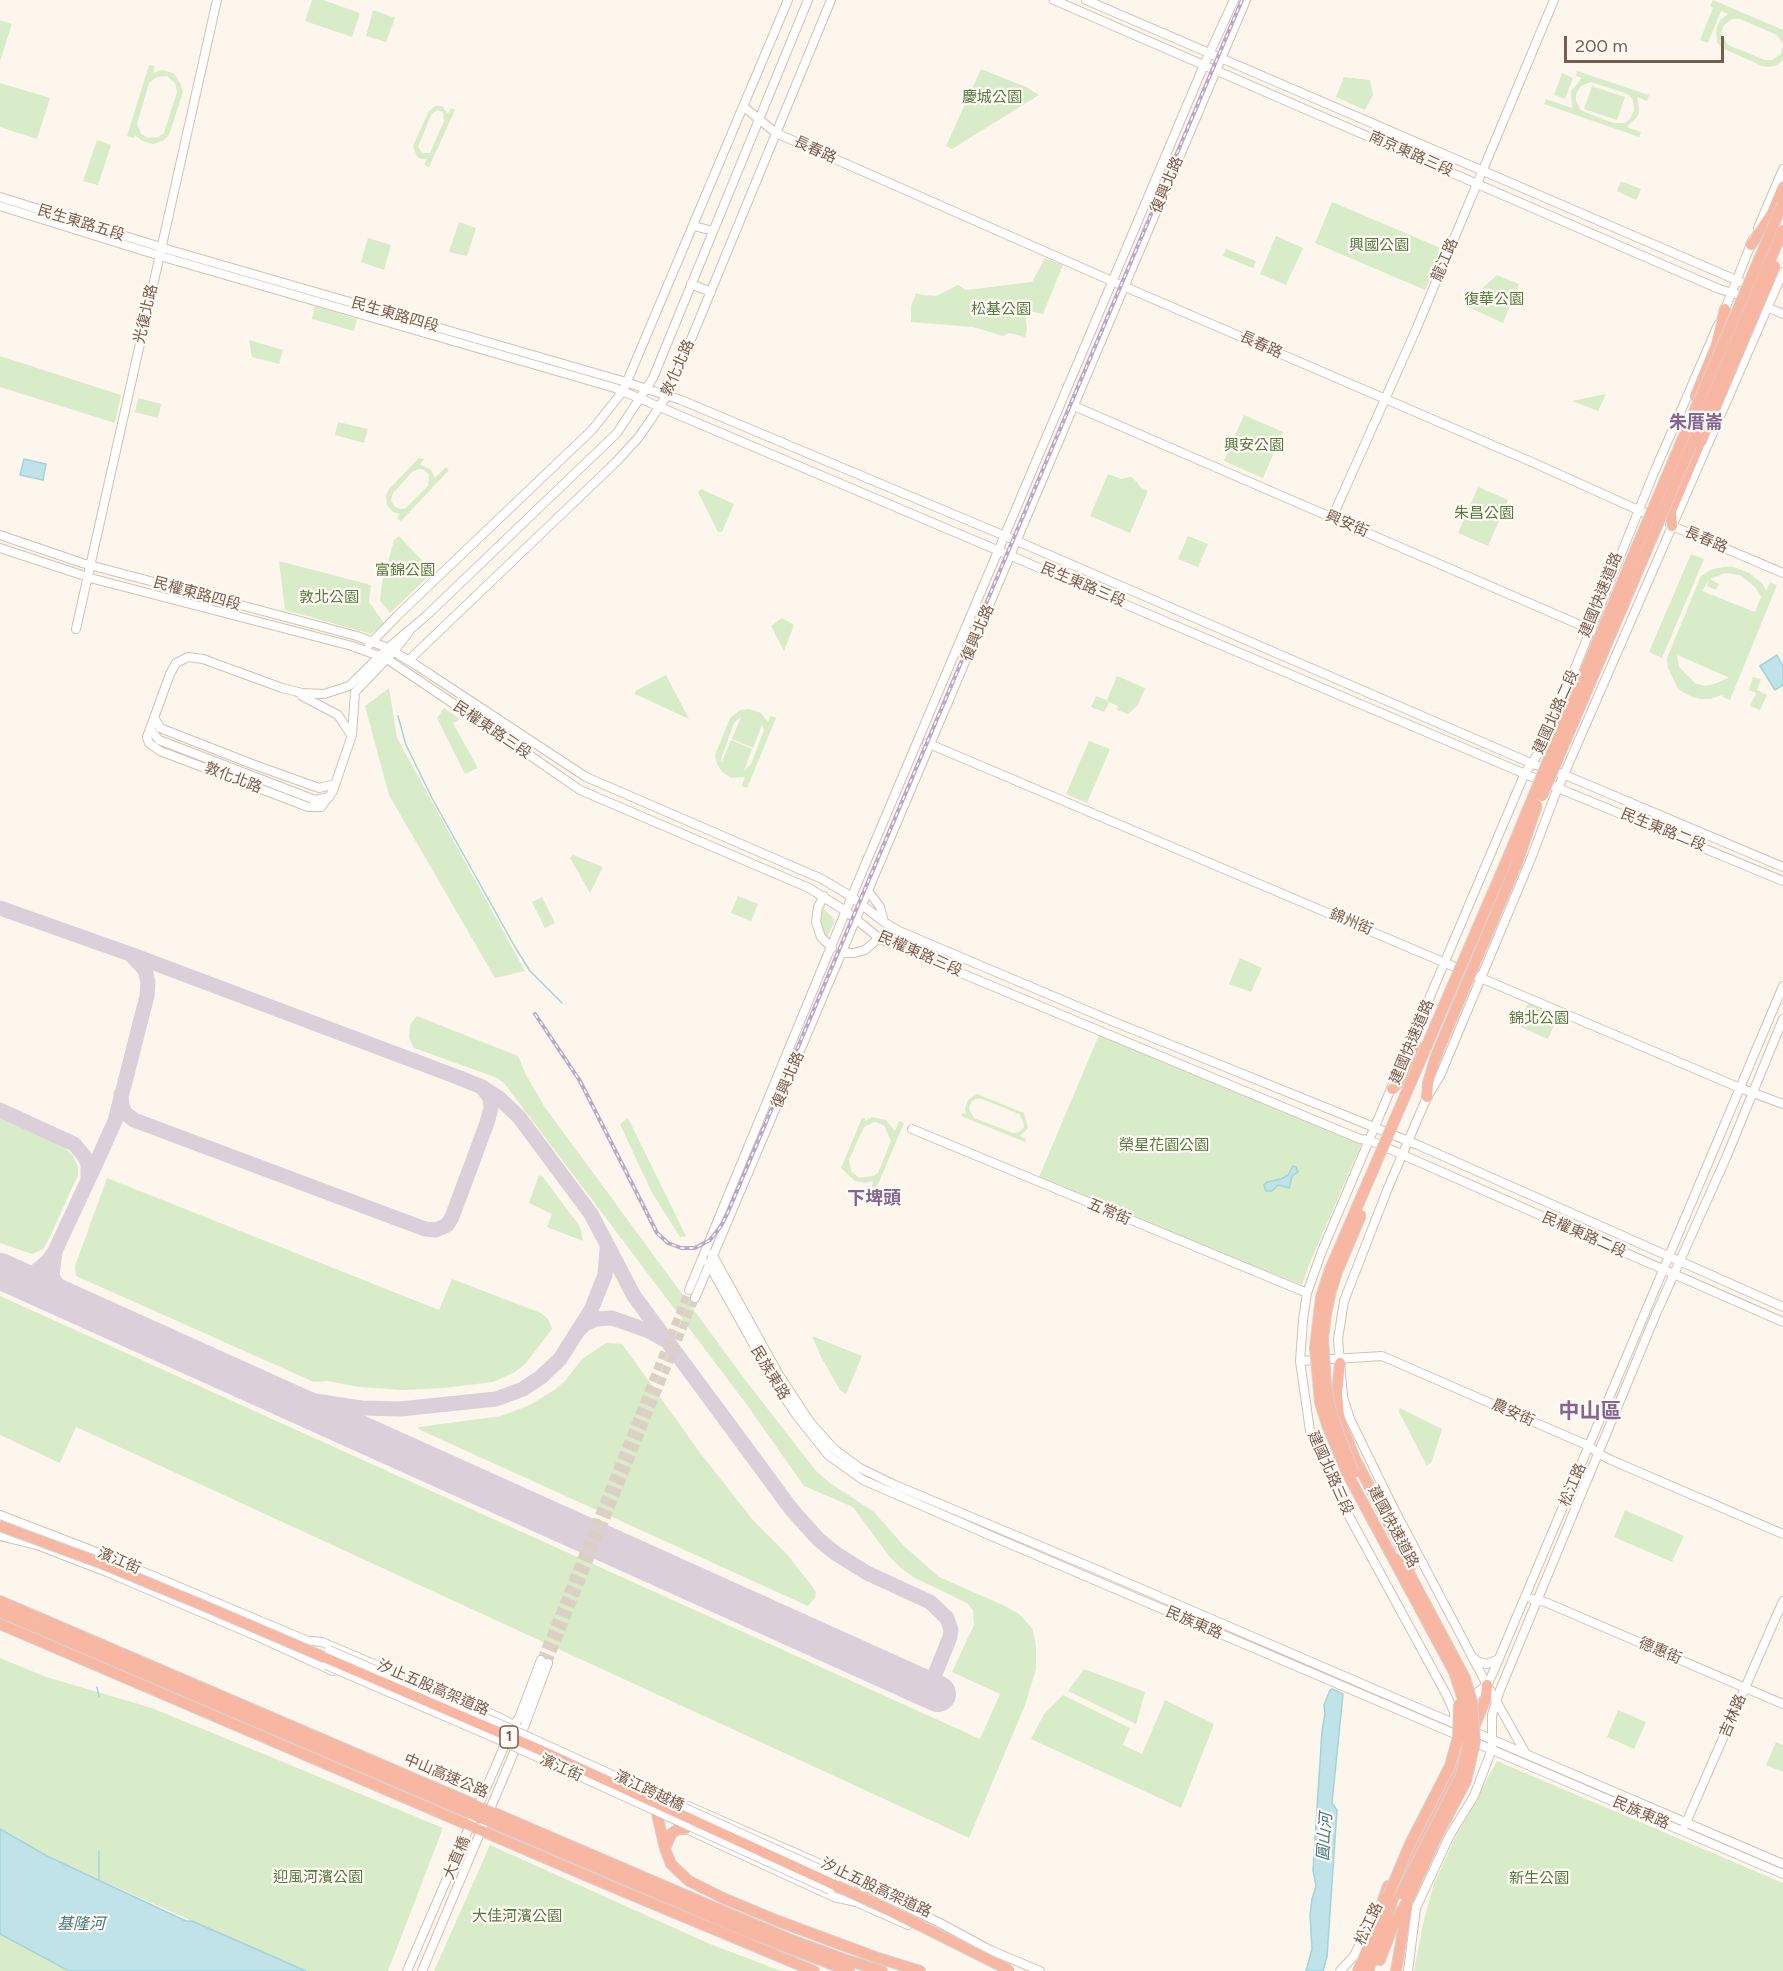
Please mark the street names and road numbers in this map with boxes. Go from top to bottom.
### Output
street label: 南京東路三段 [1366,127,1456,181]
street label: 長春路 [791,133,839,167]
street label: 復興北路 [1147,154,1187,216]
street label: 民生東路五段 [35,201,127,245]
street label: 龍江路 [1428,236,1462,284]
street label: 光復北路 [130,283,162,345]
street label: 民生東路四段 [349,294,441,336]
street label: 長春路 [1237,328,1285,362]
street label: 敦化北路 [658,337,698,399]
street label: 興安街 [1323,507,1371,541]
street label: 長春路 [1682,523,1730,557]
street label: 建國快速道路 [1576,550,1626,640]
street label: 民生東路三段 [1038,559,1128,611]
street label: 民權東路四段 [151,574,243,614]
street label: 復興北路 [958,602,998,664]
street label: 建國北路二段 [1529,667,1583,757]
street label: 民權東路三段 [450,697,534,763]
street label: 敦化北路 [202,759,264,797]
street label: 民生東路二段 [1618,805,1708,855]
street label: 錦州街 [1327,905,1375,939]
street label: 民權東路三段 [875,927,965,981]
street label: 建國快速道路 [1386,997,1438,1087]
street label: 復興北路 [768,1049,808,1111]
street label: 五常街 [1085,1195,1133,1229]
street label: 民權東路二段 [1539,1208,1629,1262]
street label: 民族東路 [747,1343,793,1403]
street label: 農安街 [1489,1396,1537,1430]
street label: 建國北路三段 [1303,1428,1357,1518]
street label: 松江路 [1556,1461,1590,1509]
street label: 建國快速道路 [1364,1483,1422,1571]
street label: 濱江街 [95,1544,143,1578]
street label: 民族東路 [1163,1603,1225,1643]
street label: 德惠街 [1636,1634,1684,1668]
street label: 汐止五股高架道路 [374,1656,492,1720]
street label: 吉林路 [1716,1692,1750,1740]
road number: 1 [500,1726,518,1748]
street label: 中山高速公路 [401,1750,491,1802]
street label: 濱江街 [537,1751,585,1785]
street label: 濱江跨越橋 [611,1767,687,1815]
street label: 民族東路 [1610,1793,1672,1833]
street label: 大直橋 [440,1834,474,1882]
street label: 汐止五股高架道路 [818,1854,934,1922]
street label: 松江路 [1351,1900,1387,1948]

